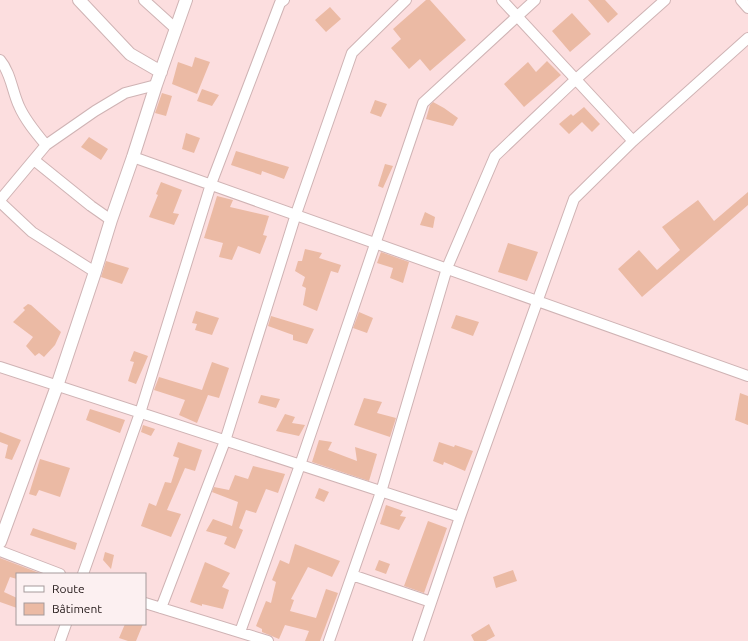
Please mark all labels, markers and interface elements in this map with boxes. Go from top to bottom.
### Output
legend [16,573,146,625]
text: Route [52,582,85,595]
text: Bâtiment [52,602,102,615]

